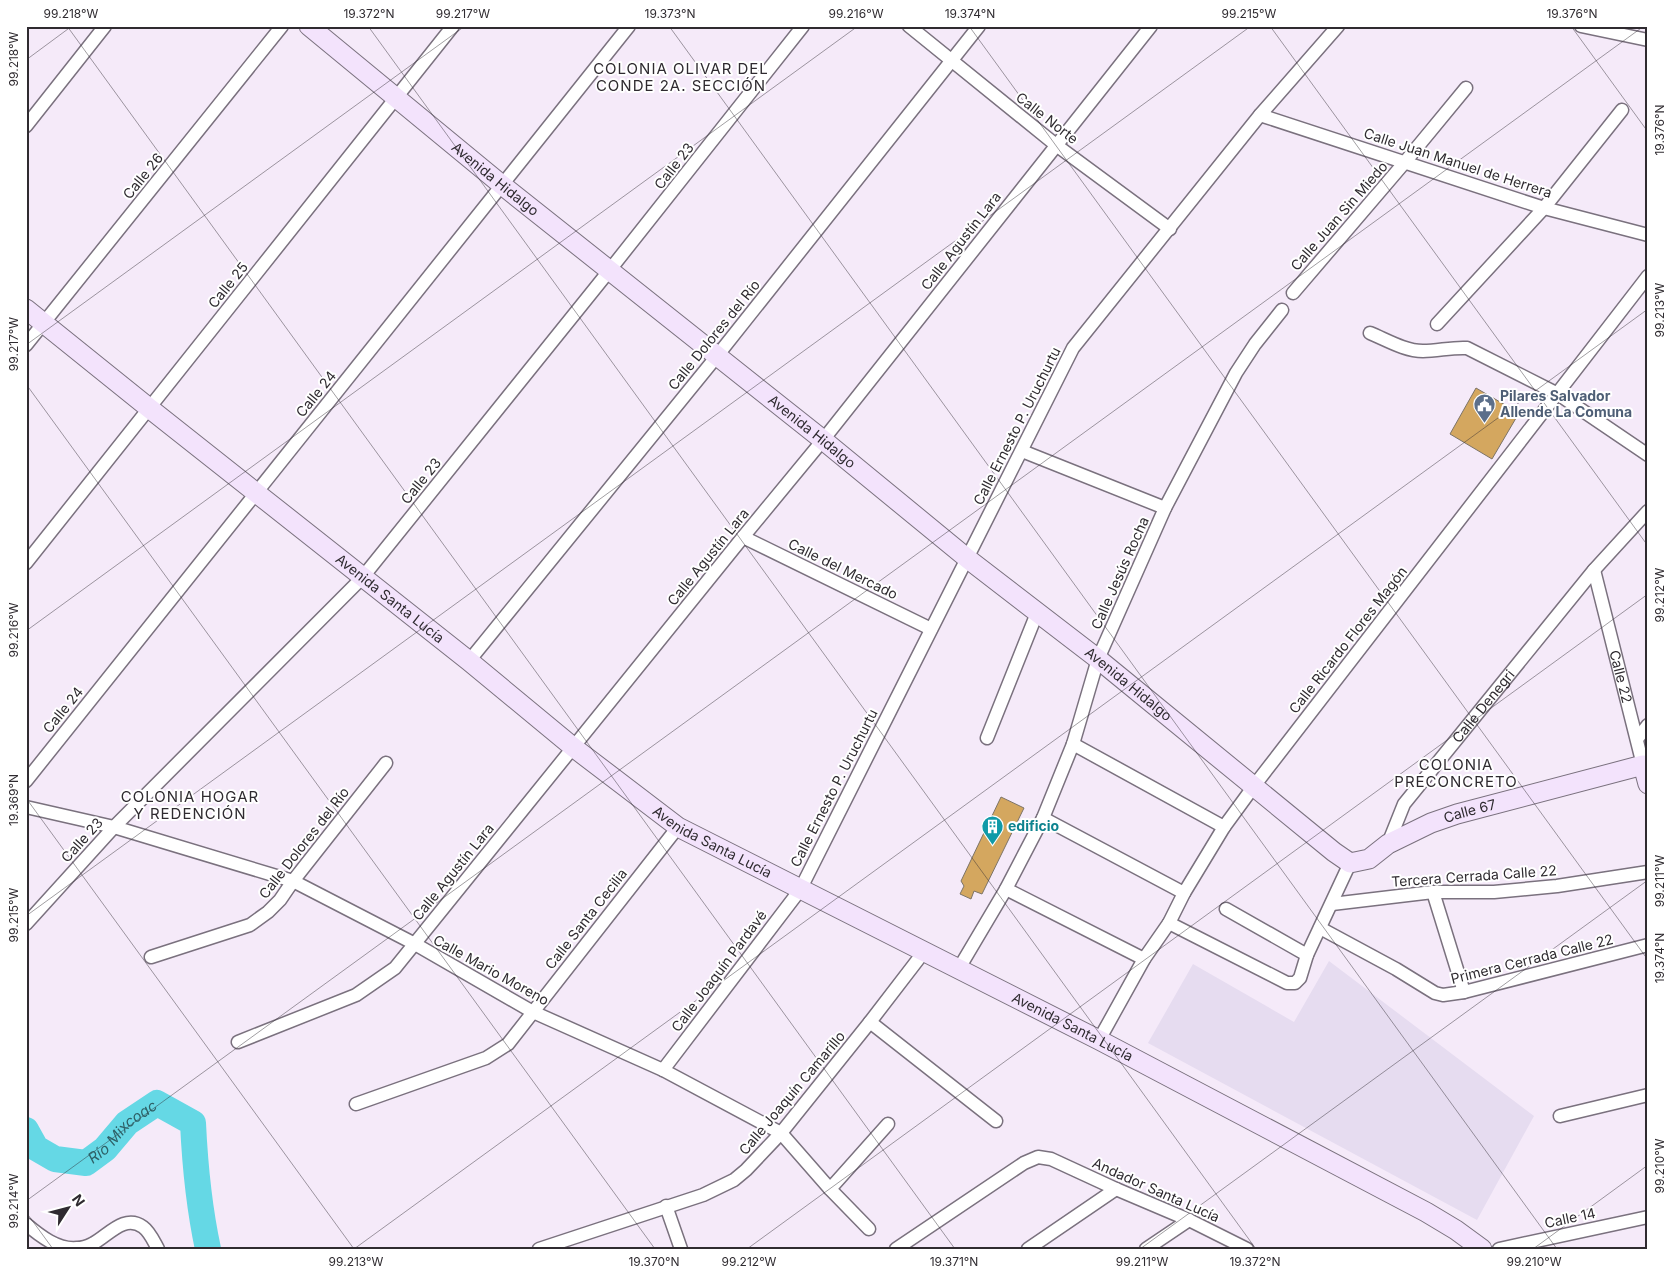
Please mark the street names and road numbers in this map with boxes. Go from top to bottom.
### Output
street label: Calle Norte [1013,88,1082,147]
street label: Calle Juan Manuel de Herrera [1362,124,1554,201]
street label: Avenida Hidalgo [449,138,542,219]
street label: Calle 23 [650,139,697,192]
street label: Calle 26 [119,149,166,202]
street label: Calle Juan Sin Miedo [1287,158,1391,274]
street label: Calle Agustín Lara [917,188,1004,293]
street label: Calle 25 [204,258,251,311]
street label: Calle Dolores del Río [664,276,763,393]
street label: Calle Ernesto P. Uruchurtu [969,344,1064,507]
street label: Calle 24 [292,367,339,420]
street label: Avenida Hidalgo [765,391,859,471]
street label: Calle 23 [397,454,444,507]
street label: Calle Agustín Lara [663,505,752,609]
street label: Calle Jesús Rocha [1087,514,1152,632]
street label: Calle del Mercado [786,535,901,602]
street label: Avenida Santa Lucía [333,550,448,646]
street label: Calle Ricardo Flores Magón [1285,563,1410,716]
street label: Avenida Hidalgo [1082,643,1176,724]
street label: Calle 22 [1606,648,1636,705]
street label: Calle Denegri [1448,666,1518,746]
street label: Calle 24 [39,683,86,736]
street label: Calle Ernesto P. Uruchurtu [786,706,881,869]
street label: Calle Dolores del Río [255,784,352,902]
street label: Calle 67 [1441,795,1498,826]
street label: Avenida Santa Lucía [650,802,775,881]
street label: Calle 23 [57,814,106,865]
street label: Calle Agustín Lara [408,820,497,924]
street label: Tercera Cerrada Calle 22 [1391,861,1557,890]
street label: Calle Santa Cecilia [541,865,630,972]
street label: Calle Joaquín Pardavé [667,907,770,1035]
street label: Primera Cerrada Calle 22 [1449,930,1615,987]
street label: Calle Mario Moreno [430,931,552,1008]
street label: Avenida Santa Lucía [1009,988,1136,1064]
street label: Calle Joaquín Camarillo [735,1027,848,1158]
street label: Andador Santa Lucía [1090,1154,1222,1225]
street label: Calle 14 [1543,1204,1597,1231]

